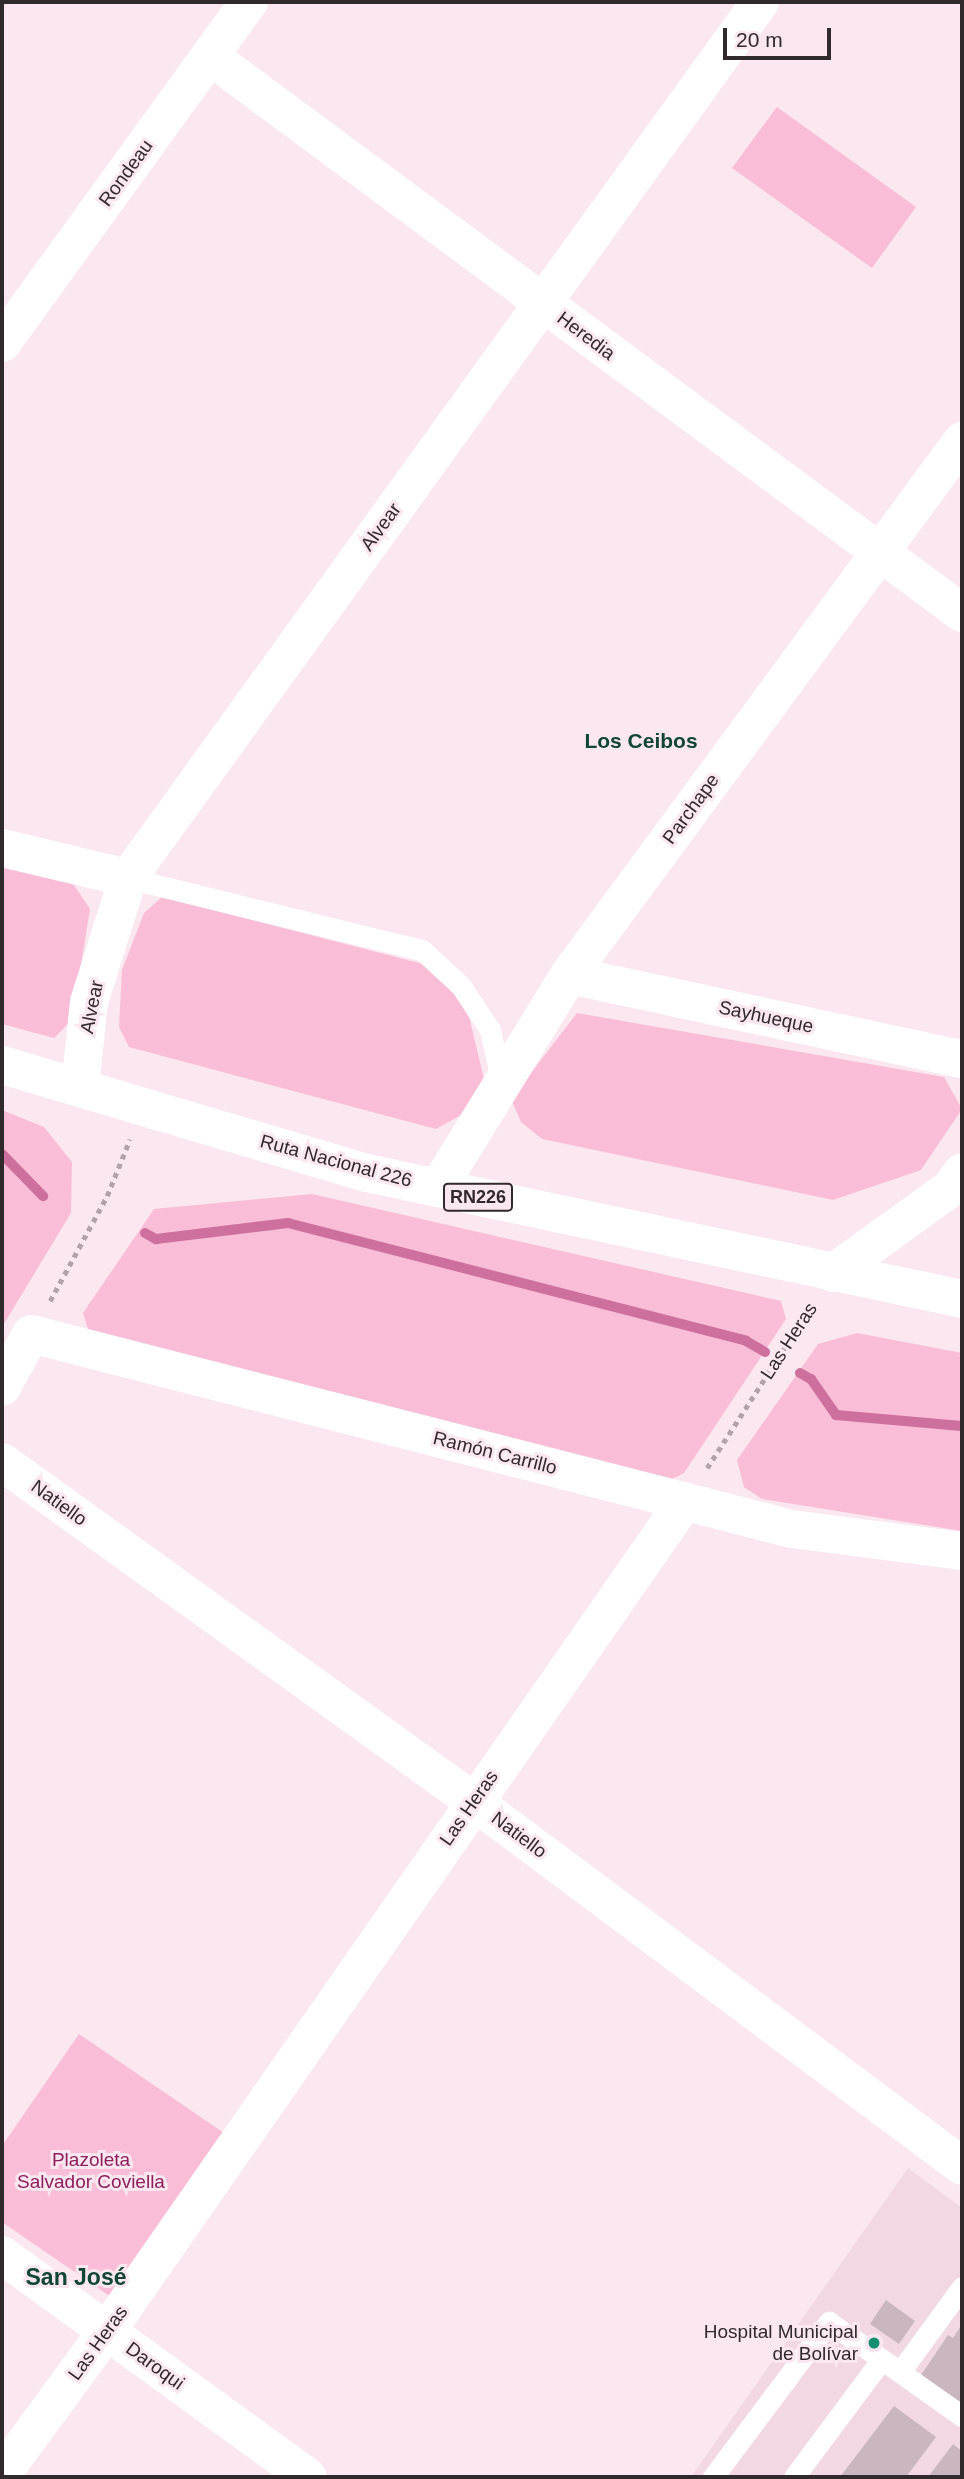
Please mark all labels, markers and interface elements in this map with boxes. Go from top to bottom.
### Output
scale bar [726,14,834,58]
text: 20 m [736,28,783,51]
street label: Rondeau [94,135,158,211]
street label: Heredia [553,307,619,365]
street label: Alvear [356,499,406,555]
district label: Los Ceibos [584,728,698,754]
street label: Parchape [658,769,724,849]
street label: Alvear [76,978,108,1036]
street label: Sayhueque [717,996,815,1038]
street label: Ruta Nacional 226 [258,1130,414,1192]
road number: RN226 [441,1182,515,1212]
street label: Las Heras [756,1298,822,1384]
street label: Ramón Carrillo [431,1427,559,1479]
street label: Natiello [27,1475,91,1531]
street label: Las Heras [435,1766,503,1850]
street label: Natiello [487,1807,551,1863]
park label: Plazoleta Salvador Coviella [17,2149,165,2193]
district label: San José [26,2263,126,2291]
street label: Las Heras [63,2301,133,2385]
place label: Hospital Municipal de Bolívar [704,2321,858,2365]
marker: Hospital Municipal de Bolívar [864,2333,884,2353]
street label: Daroqui [121,2337,189,2395]

